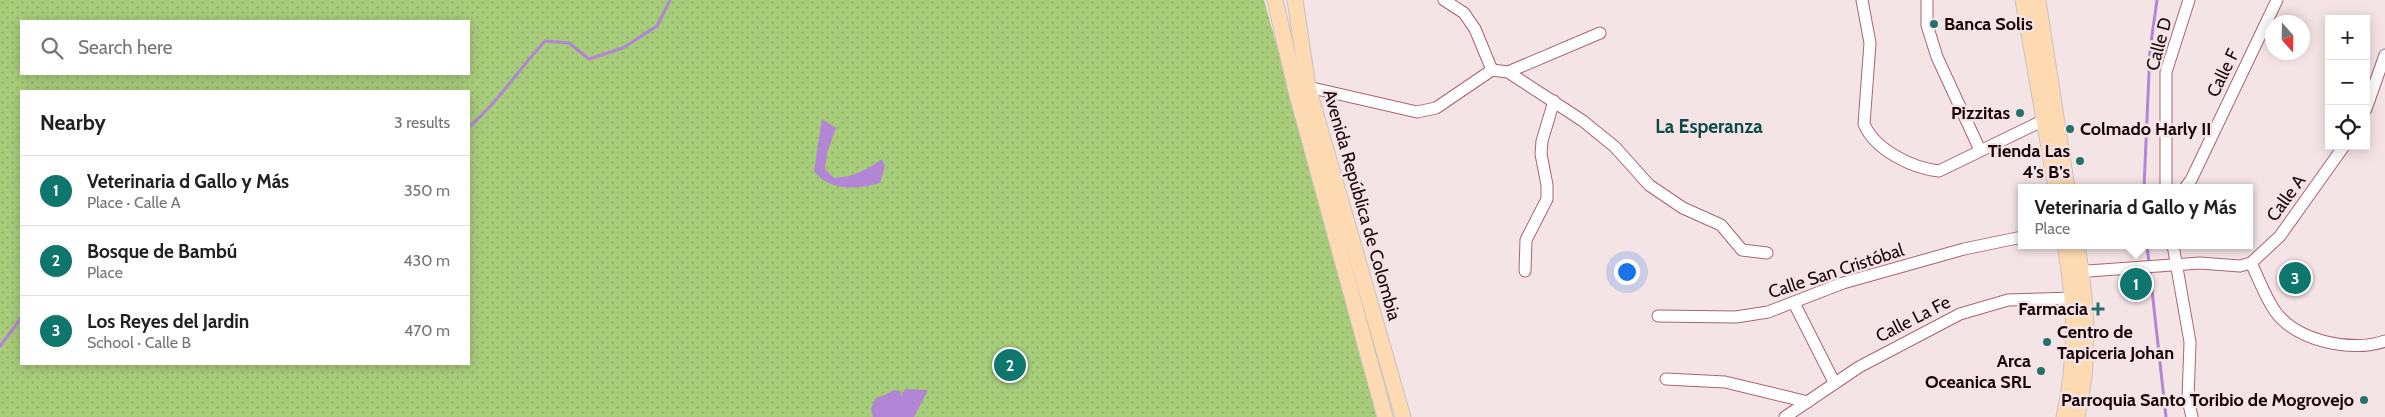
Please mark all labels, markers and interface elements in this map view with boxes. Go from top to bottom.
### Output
place label: Banca Solis [1944,13,2033,35]
street label: Calle D [2141,15,2177,73]
north arrow [2265,15,2310,60]
map controls [2325,15,2370,150]
button: + [2325,15,2370,60]
marker: Banca Solis [1928,18,1940,30]
search box [20,20,470,75]
icon: search [38,34,66,62]
text: Search here [78,36,172,59]
street label: Calle F [2202,45,2244,101]
button: − [2325,60,2370,105]
street label: Avenida República de Colombia [1318,87,1406,323]
place label: Pizzitas [1951,102,2010,124]
button: locate [2325,105,2370,150]
marker: Pizzitas [2014,107,2026,119]
text: Nearby [40,110,106,135]
text: 3 results [394,113,450,132]
district label: La Esperanza [1655,115,1763,138]
place label: Colmado Harly II [2080,118,2211,140]
marker: Colmado Harly II [2064,123,2076,135]
place label: Tienda Las 4's B's [1988,140,2070,183]
marker: Tienda Las 4's B's [2074,155,2086,167]
text: Veterinaria d Gallo y Más [87,170,289,193]
street label: Calle A [2262,170,2310,226]
text: 1 [53,181,59,200]
text: 350 m [404,181,450,200]
popup [2018,184,2253,249]
text: Place · Calle A [87,193,181,212]
text: Veterinaria d Gallo y Más [2034,196,2237,219]
text: Place [2034,219,2070,238]
street label: Calle San Cristóbal [1765,238,1907,303]
text: Bosque de Bambú [87,240,237,263]
text: 2 [52,251,60,270]
text: 430 m [403,251,450,270]
your location [1614,259,1640,285]
pin: 3 [2279,259,2311,297]
text: Place [87,263,123,282]
pin: 1 [2120,265,2152,303]
street label: Calle La Fe [1872,291,1954,347]
place label: Farmacia [2018,298,2088,320]
marker: Farmacia [2092,303,2104,315]
text: Los Reyes del Jardin [87,310,249,333]
text: 3 [52,321,60,340]
text: 470 m [404,321,450,340]
place label: Centro de Tapiceria Johan [2057,321,2174,364]
text: School · Calle B [87,333,191,352]
marker: Centro de Tapiceria Johan [2041,336,2053,348]
pin: 2 [994,346,1026,384]
place label: Arca Oceanica SRL [1925,350,2031,393]
marker: Arca Oceanica SRL [2035,365,2047,377]
place label: Parroquia Santo Toribio de Mogrovejo [2061,389,2354,411]
marker: Parroquia Santo Toribio de Mogrovejo [2358,394,2370,406]

